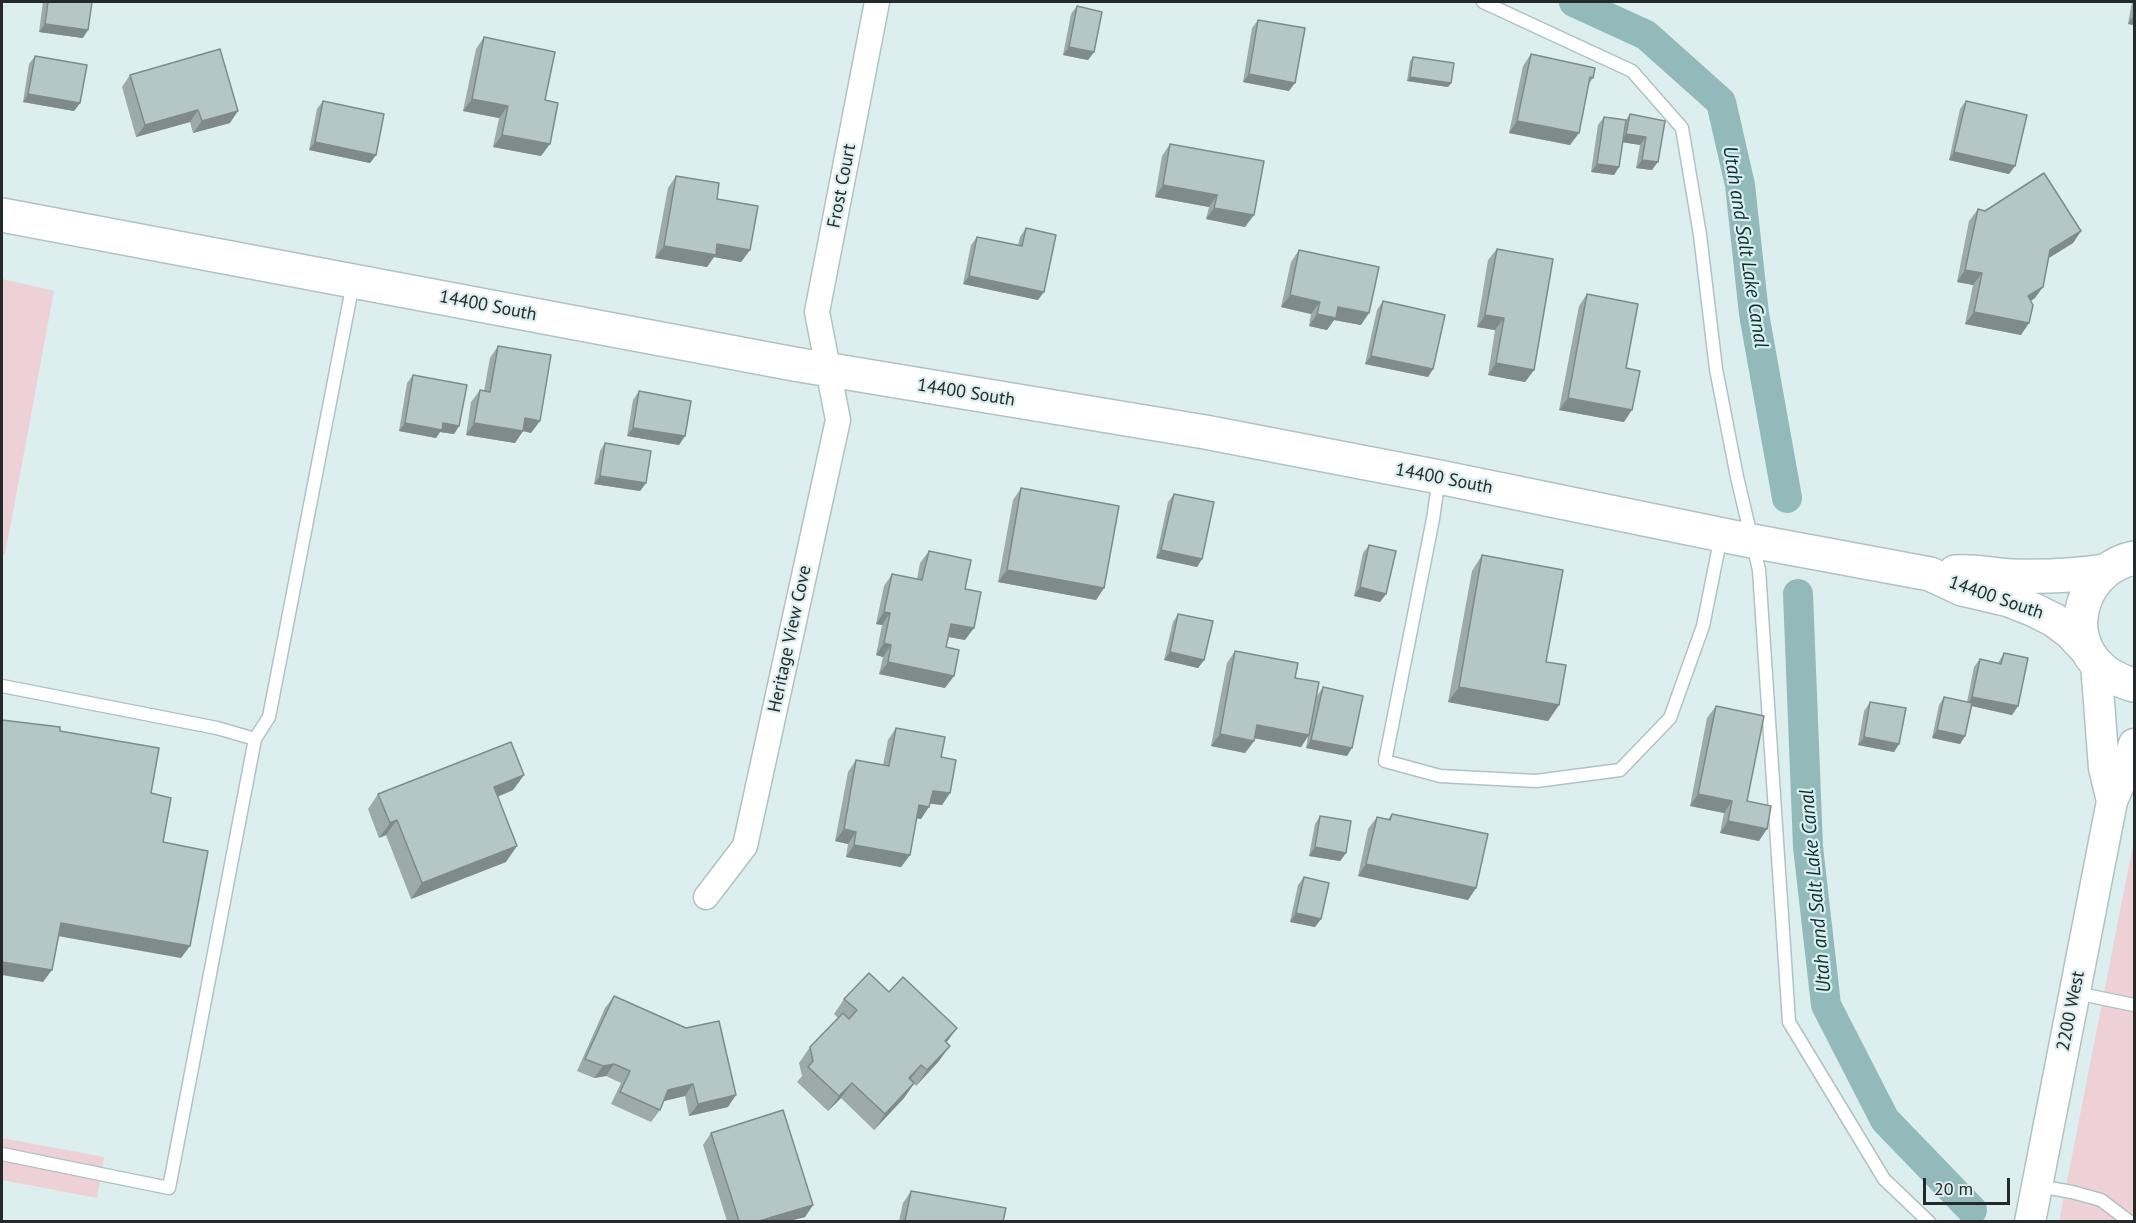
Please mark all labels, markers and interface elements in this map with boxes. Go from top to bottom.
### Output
street label: Frost Court [823,142,861,230]
water label: Utah and Salt Lake Canal [1717,144,1773,350]
street label: 14400 South [437,286,539,326]
street label: 14400 South [916,375,1016,411]
street label: 14400 South [1393,459,1495,499]
street label: Heritage View Cove [764,564,816,714]
street label: 14400 South [1946,572,2046,624]
water label: Utah and Salt Lake Canal [1795,788,1837,994]
street label: 2200 West [2053,969,2089,1053]
scale bar [1926,1166,2013,1204]
text: 20 m [1934,1177,1973,1200]

